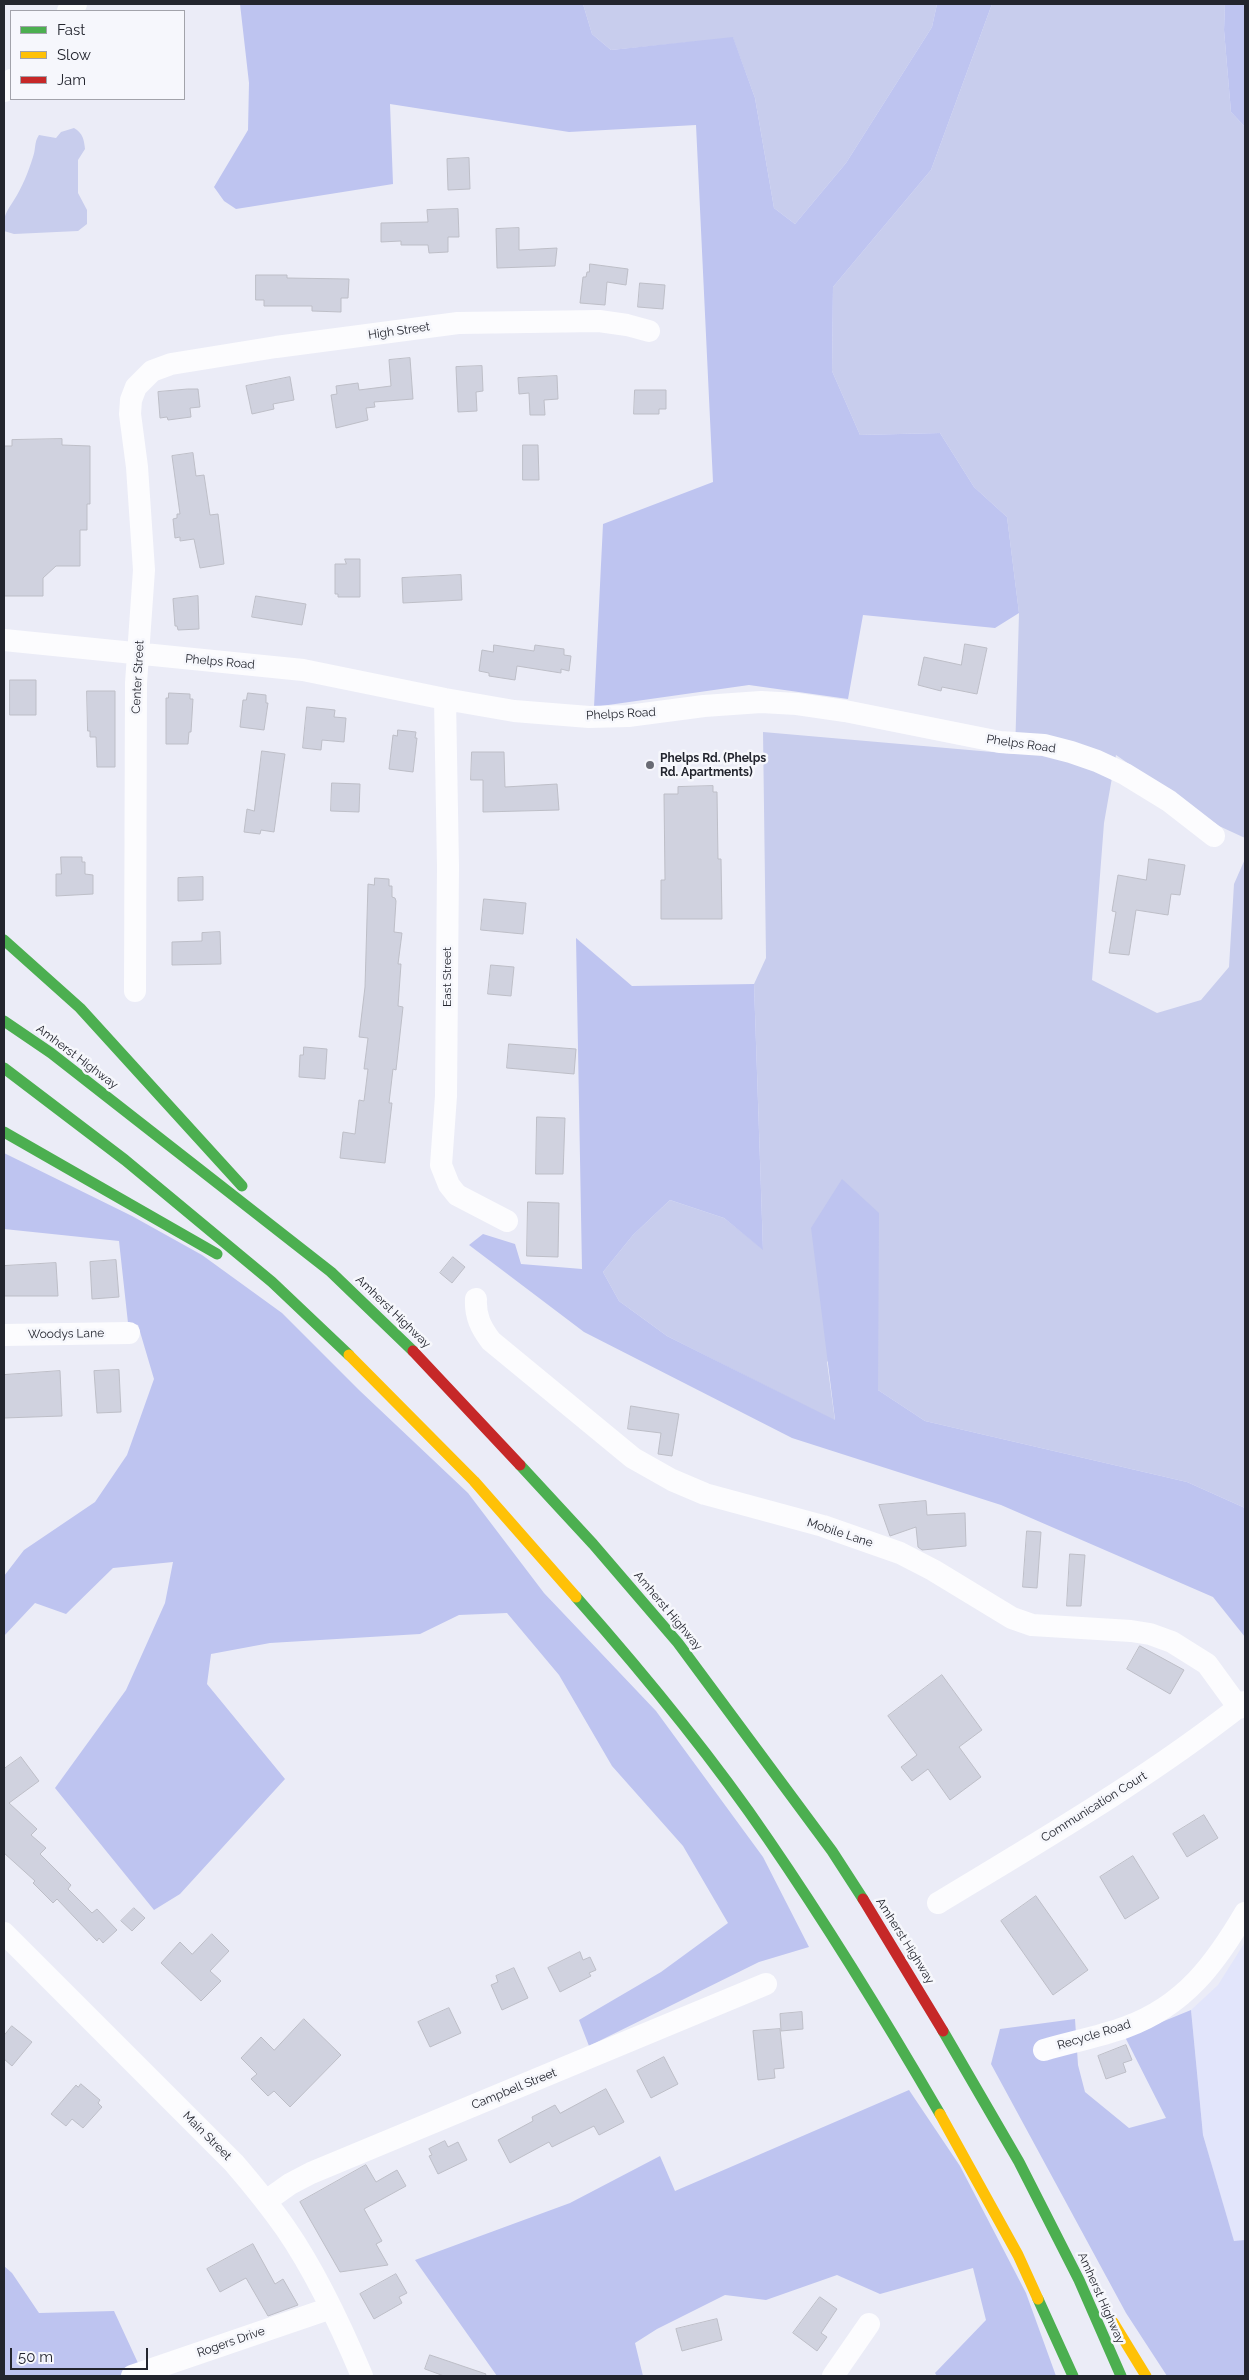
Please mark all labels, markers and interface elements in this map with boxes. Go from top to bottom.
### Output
legend [10,10,185,100]
text: Fast [57,21,85,39]
text: Slow [57,46,91,64]
text: Jam [57,71,86,89]
street label: High Street [367,320,431,342]
street label: Center Street [129,640,147,714]
street label: Phelps Road [185,652,255,672]
street label: Phelps Road [586,705,656,723]
street label: Phelps Road [985,732,1057,756]
place label: Phelps Rd. (Phelps Rd. Apartments) [660,751,766,779]
marker: Phelps Rd. (Phelps Rd. Apartments) [644,759,656,771]
street label: East Street [440,947,454,1007]
street label: Amherst Highway [33,1022,121,1092]
street label: Amherst Highway [353,1273,433,1351]
street label: Woodys Lane [28,1326,104,1342]
street label: Mobile Lane [805,1516,875,1550]
street label: Amherst Highway [631,1569,705,1653]
street label: Communication Court [1039,1769,1149,1845]
street label: Amherst Highway [873,1895,937,1987]
street label: Recycle Road [1055,2017,1133,2053]
street label: Campbell Street [469,2065,559,2113]
street label: Main Street [180,2109,234,2163]
street label: Amherst Highway [1074,2250,1128,2346]
street label: Rogers Drive [195,2324,267,2360]
scale bar [12,2338,150,2370]
text: 50 m [18,2348,53,2366]

